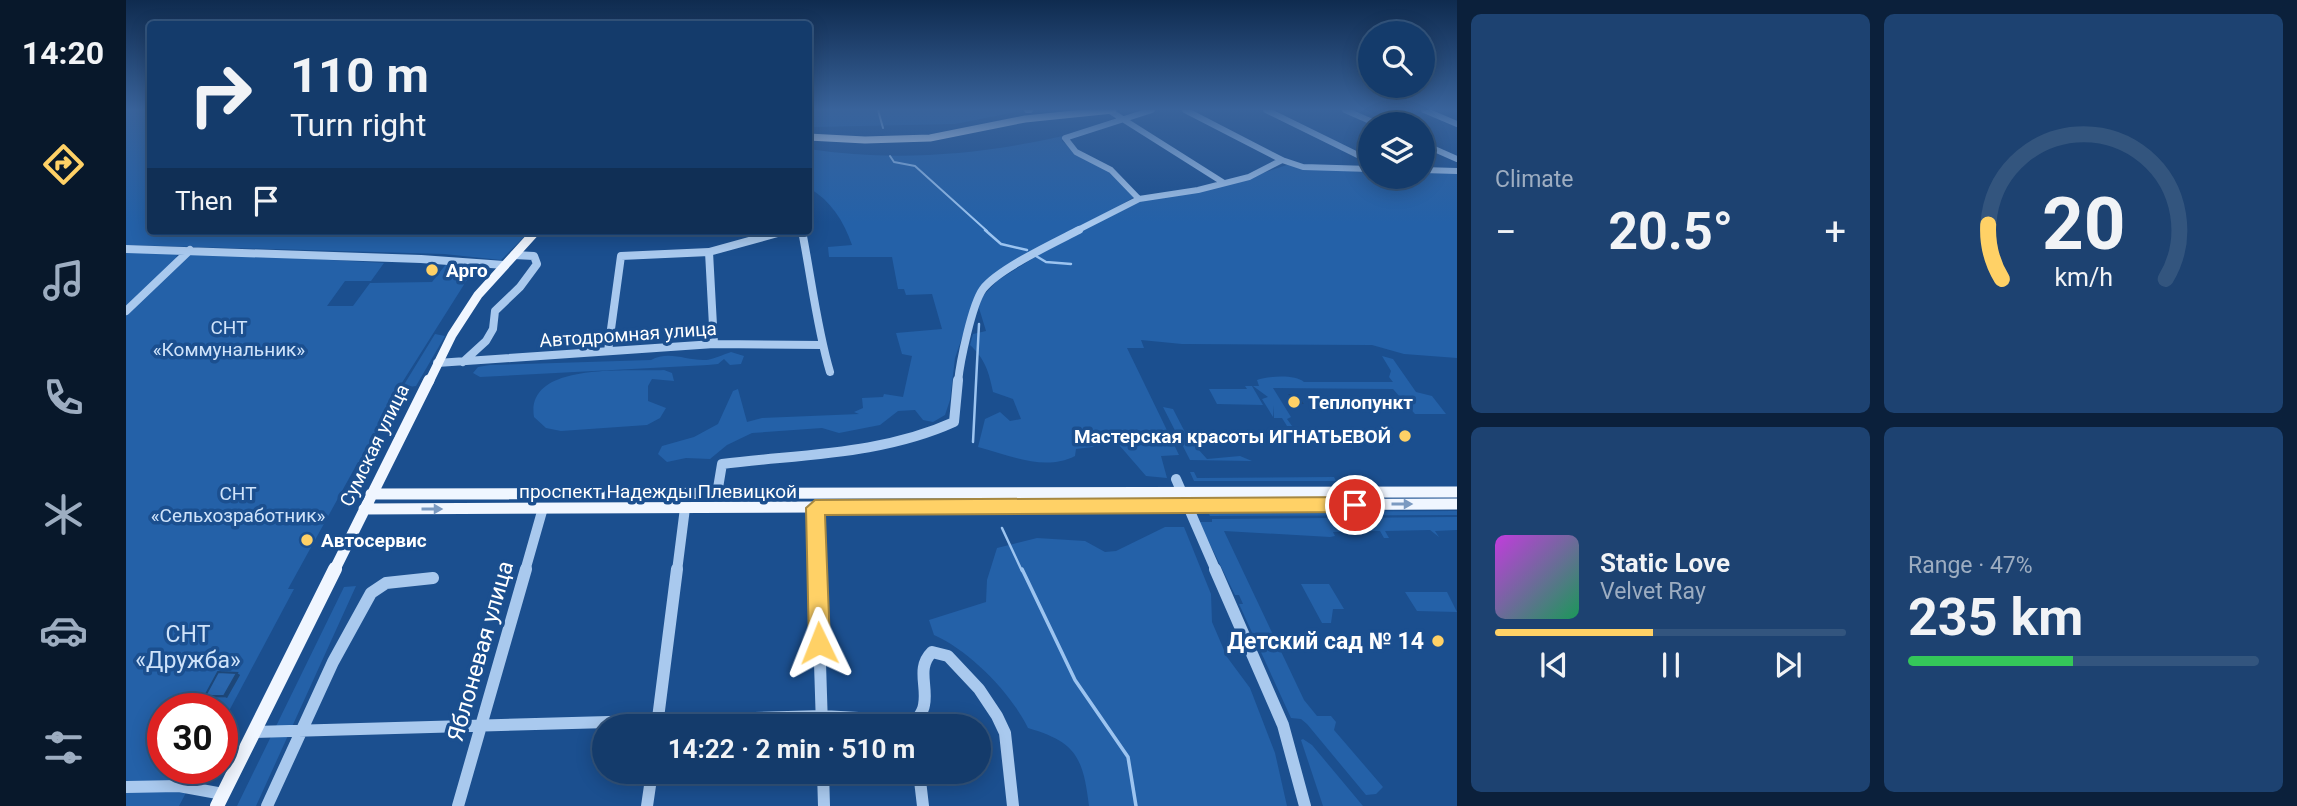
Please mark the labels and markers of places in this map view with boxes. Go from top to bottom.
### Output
place label: Арго [446,259,488,282]
marker: Арго [424,262,440,278]
place label: Теплопункт [1308,391,1413,414]
marker: Теплопункт [1286,394,1302,410]
place label: Мастерская красоты ИГНАТЬЕВОЙ [1074,425,1391,448]
marker: Мастерская красоты ИГНАТЬЕВОЙ [1397,428,1413,444]
pin [1325,475,1385,535]
place label: Автосервис [321,529,427,552]
marker: Автосервис [299,532,315,548]
place label: Детский сад № 14 [1227,628,1424,655]
marker: Детский сад № 14 [1430,633,1446,649]

